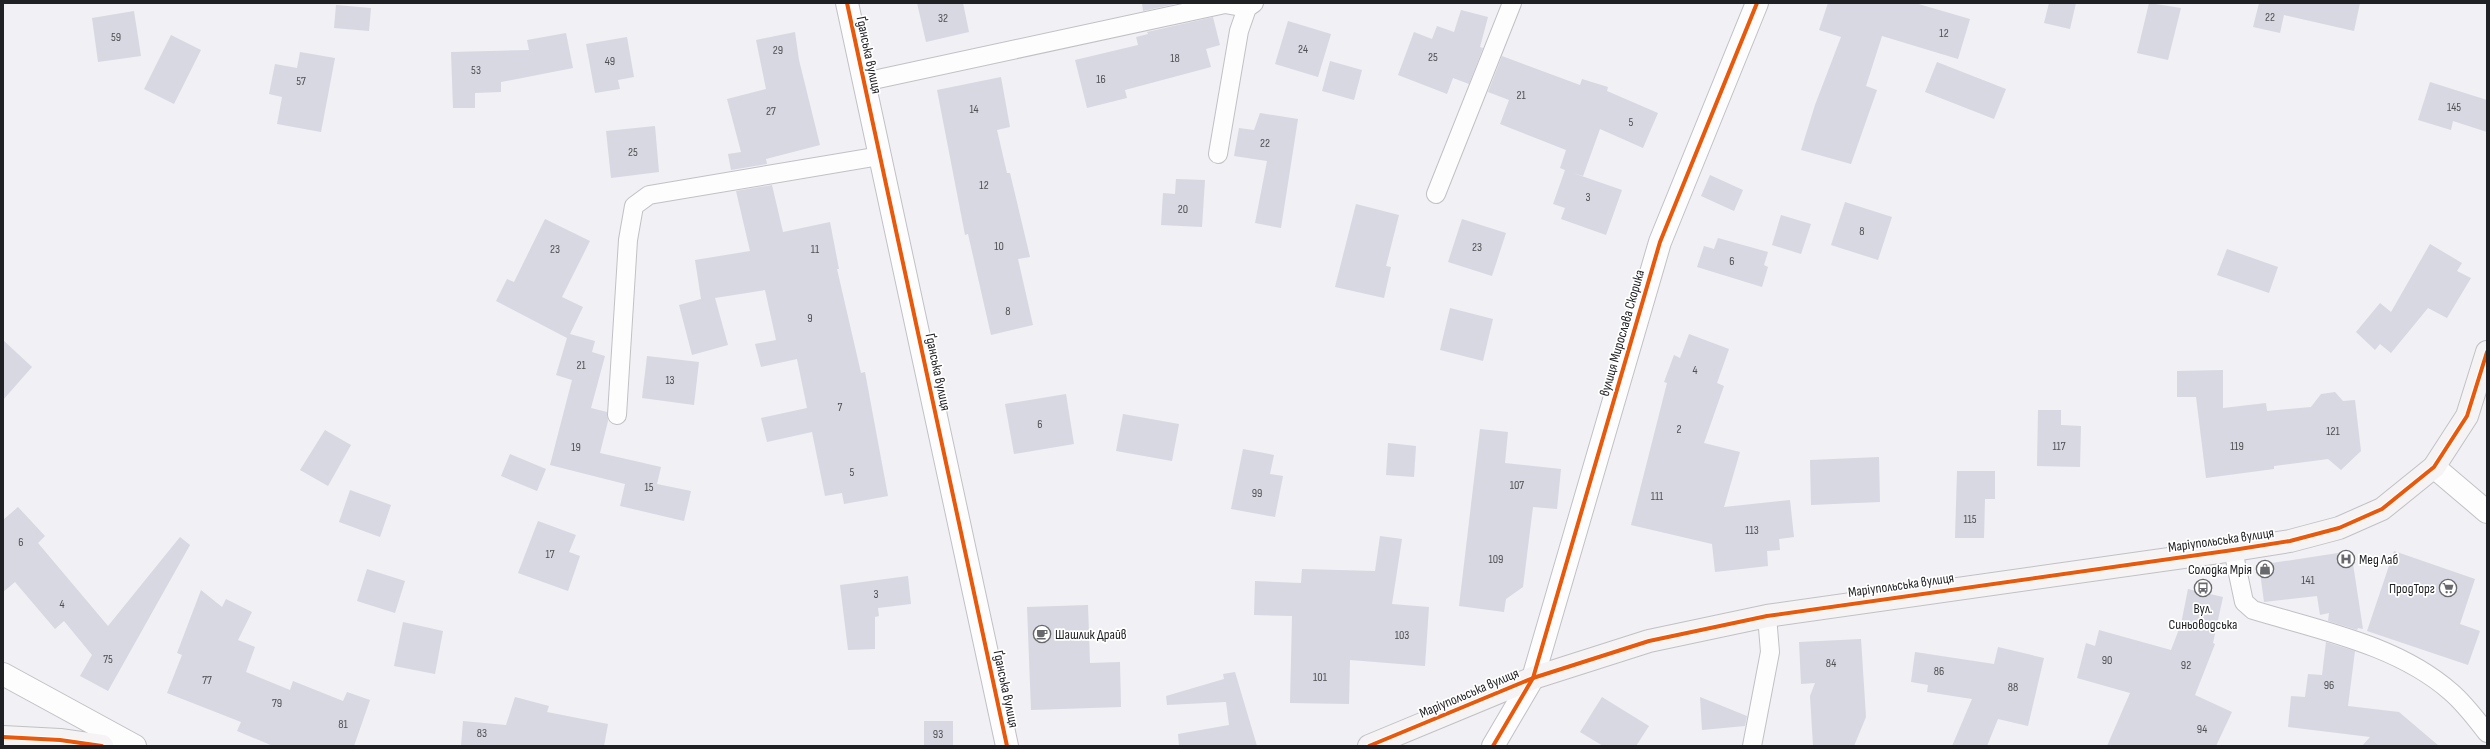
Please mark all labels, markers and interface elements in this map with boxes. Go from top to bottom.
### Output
house number: 22 [2265,10,2275,25]
house number: 32 [938,11,948,26]
street label: Ґданська вулиця [853,15,885,95]
house number: 12 [1939,26,1949,41]
house number: 59 [111,30,121,45]
house number: 24 [1298,42,1308,57]
house number: 29 [773,43,783,58]
house number: 25 [1428,50,1438,65]
house number: 18 [1170,51,1180,66]
house number: 49 [605,54,615,69]
house number: 53 [471,63,481,78]
house number: 16 [1096,72,1106,87]
house number: 57 [296,74,306,89]
house number: 21 [1516,88,1526,103]
house number: 145 [2447,100,2461,115]
house number: 14 [969,102,979,117]
house number: 27 [766,104,776,119]
house number: 5 [1629,115,1634,130]
house number: 22 [1260,136,1270,151]
house number: 25 [628,145,638,160]
house number: 12 [979,178,989,193]
house number: 3 [1585,190,1591,205]
house number: 20 [1178,202,1188,217]
house number: 8 [1859,224,1865,239]
house number: 10 [994,239,1004,254]
house number: 23 [1472,240,1482,255]
house number: 23 [550,242,560,257]
house number: 11 [811,242,820,257]
house number: 6 [1729,254,1735,269]
street label: вулиця Мирослава Скорика [1596,268,1648,398]
house number: 8 [1005,304,1011,319]
house number: 9 [807,311,813,326]
street label: Ґданська вулиця [922,332,954,412]
house number: 21 [576,358,586,373]
house number: 4 [1692,363,1698,378]
house number: 13 [665,373,675,388]
house number: 7 [838,400,843,415]
house number: 6 [1037,417,1043,432]
house number: 2 [1677,422,1682,437]
house number: 121 [2326,424,2341,439]
house number: 117 [2052,439,2066,454]
house number: 119 [2230,439,2244,454]
house number: 19 [571,440,581,455]
house number: 5 [850,465,855,480]
house number: 107 [1510,478,1524,493]
house number: 15 [644,480,654,495]
house number: 99 [1252,486,1262,501]
house number: 111 [1651,489,1664,504]
house number: 115 [1963,512,1977,527]
house number: 113 [1745,523,1759,538]
street label: Маріупольська вулиця [2167,524,2275,556]
house number: 6 [18,535,24,550]
house number: 17 [546,547,555,562]
hospital icon: Мед Лаб [2336,549,2356,569]
place label: Мед Лаб [2359,551,2398,568]
house number: 109 [1489,552,1503,567]
shop icon: Солодка Мрія [2255,559,2275,579]
place label: Солодка Мрія [2188,561,2252,578]
street label: Маріупольська вулиця [1847,569,1955,601]
house number: 141 [2301,573,2316,588]
bus stop icon: Вул. Синьоводська [2193,578,2213,598]
supermarket icon: ПродТорг [2438,578,2458,598]
place label: ПродТорг [2389,580,2435,597]
house number: 3 [873,587,879,602]
house number: 4 [59,597,65,612]
place label: Вул. Синьоводська [2169,600,2237,633]
cafe icon: Шашлик Драйв [1032,624,1052,644]
place label: Шашлик Драйв [1055,626,1127,643]
house number: 103 [1395,628,1409,643]
street label: Ґданська вулиця [990,649,1022,729]
house number: 75 [103,652,113,667]
house number: 90 [2102,653,2112,668]
house number: 84 [1826,656,1836,671]
house number: 92 [2181,658,2191,673]
street label: Маріупольська вулиця [1417,664,1521,722]
house number: 86 [1934,664,1944,679]
house number: 101 [1313,670,1328,685]
house number: 77 [202,673,212,688]
house number: 96 [2324,678,2334,693]
house number: 88 [2008,680,2018,695]
house number: 79 [272,696,282,711]
house number: 81 [338,717,349,732]
house number: 94 [2197,722,2207,737]
house number: 83 [477,726,487,741]
house number: 93 [933,727,943,742]

